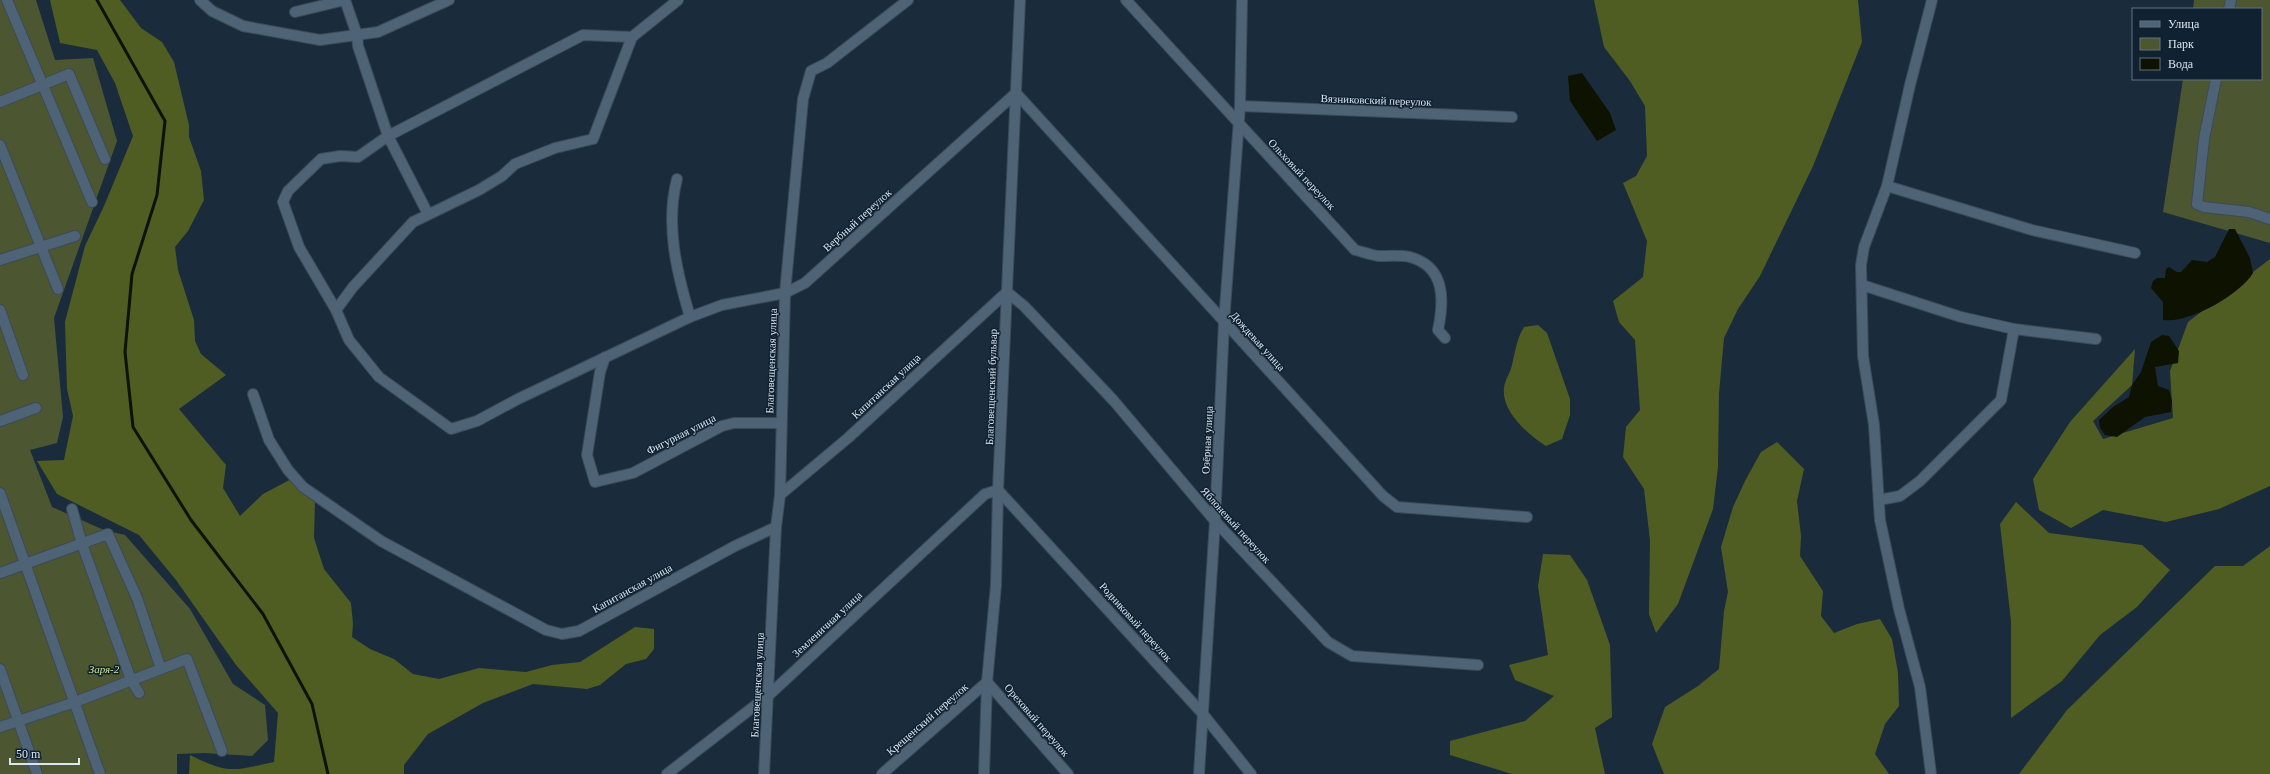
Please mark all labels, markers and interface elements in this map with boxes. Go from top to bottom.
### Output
legend [2132,8,2262,80]
text: Улица [2168,17,2200,31]
text: Парк [2168,37,2194,51]
text: Вода [2168,57,2194,71]
street label: Вязниковский переулок [1320,92,1432,108]
street label: Ольховый переулок [1266,136,1338,212]
street label: Вербный переулок [820,186,894,254]
street label: Благовещенская улица [763,308,779,414]
street label: Дождевая улица [1228,309,1288,373]
street label: Благовещенский бульвар [983,328,999,445]
street label: Капитанская улица [849,351,923,421]
street label: Озёрная улица [1199,405,1215,474]
street label: Фигурная улица [644,411,718,457]
street label: Яблоневый переулок [1199,485,1274,566]
street label: Капитанская улица [590,561,674,615]
street label: Родниковый переулок [1097,580,1175,664]
street label: Земленичная улица [790,589,864,659]
street label: Благовещенская улица [748,632,766,738]
park label: Заря-2 [89,663,120,675]
street label: Крещенский переулок [884,680,971,758]
street label: Ореховый переулок [1002,681,1072,759]
scale bar [10,740,79,766]
text: 50 m [16,747,41,761]

